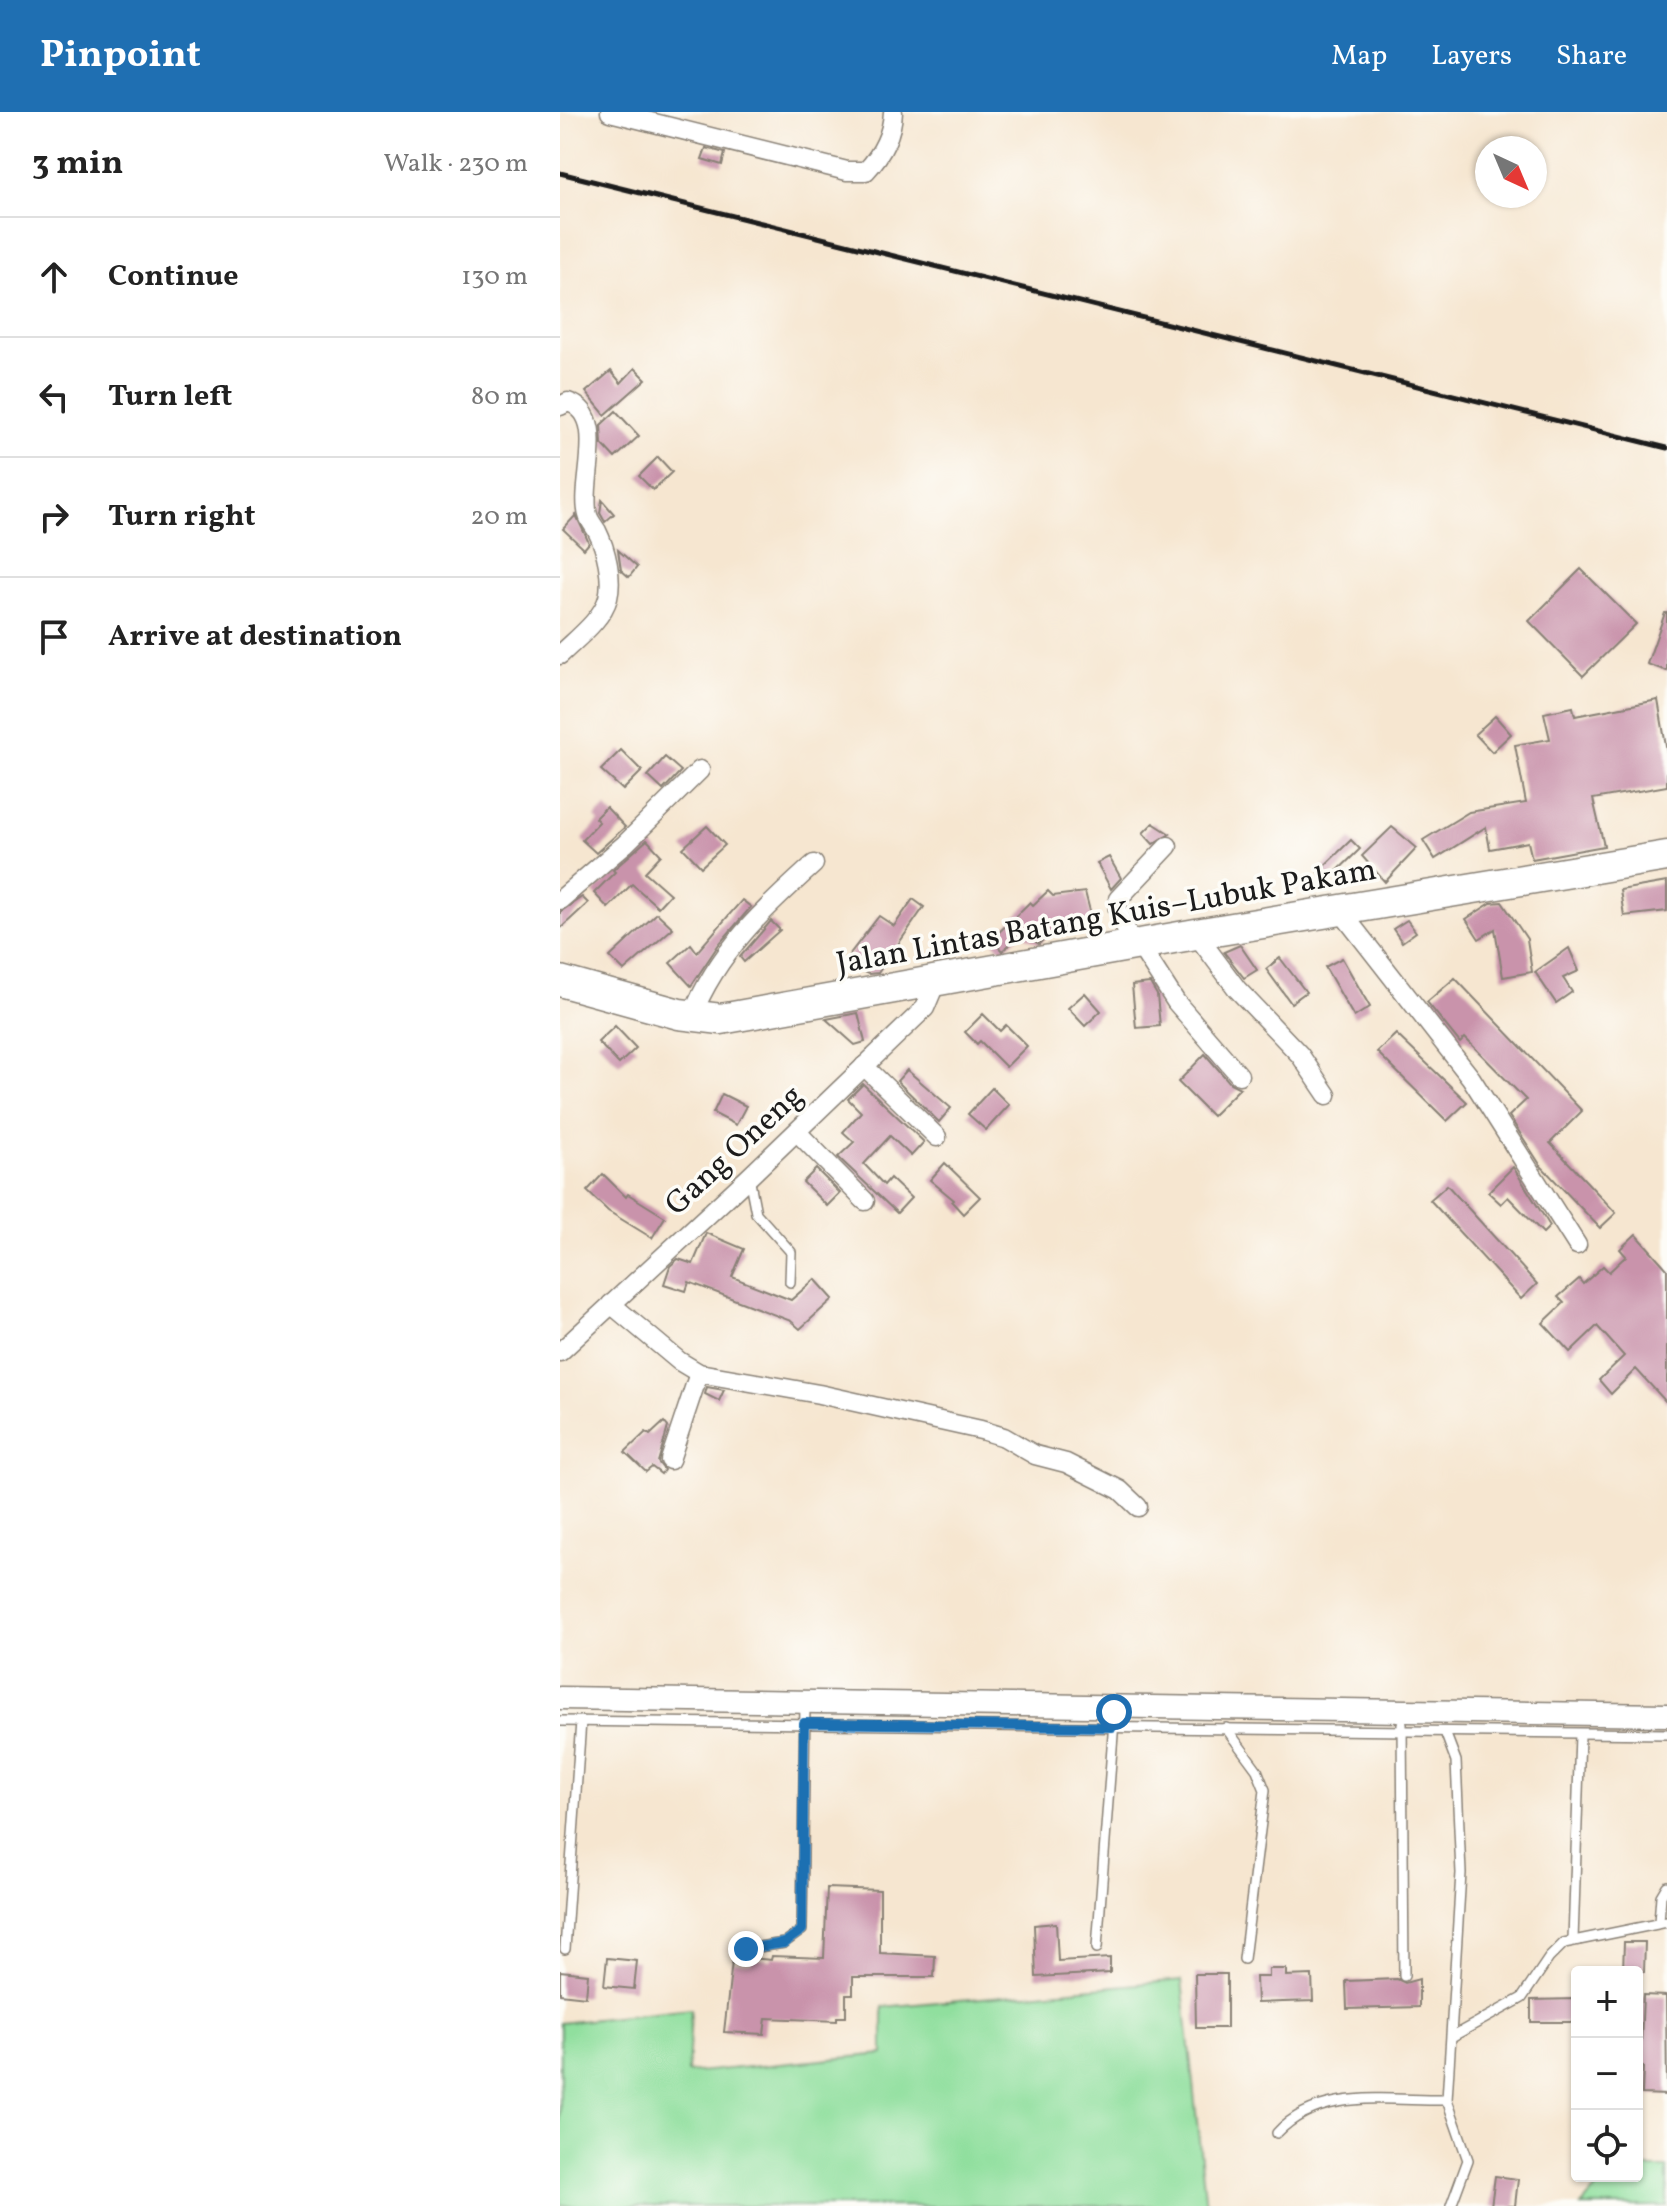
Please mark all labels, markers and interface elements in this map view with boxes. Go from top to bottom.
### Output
text: Pinpoint [40,30,201,83]
text: Map [1331,37,1387,76]
text: Layers [1431,37,1512,76]
text: Share [1556,37,1627,76]
north arrow [1475,136,1547,208]
text: 3 min [32,141,123,188]
text: Walk · 230 m [384,146,528,182]
icon: ahead [32,255,76,299]
text: Continue [108,256,239,298]
text: 130 m [461,259,528,295]
icon: left [32,375,76,419]
text: Turn left [108,376,232,418]
text: 80 m [471,379,528,415]
icon: right [32,495,76,539]
text: Turn right [108,496,256,538]
text: 20 m [470,499,528,535]
icon: arrive [32,615,76,659]
text: Arrive at destination [108,616,402,658]
street label: Jalan Lintas Batang Kuis–Lubuk Pakam [833,849,1380,987]
street label: Gang Oneng [656,1076,814,1227]
route start [1096,1694,1132,1730]
route end [728,1931,764,1967]
map controls [1571,1966,1643,2182]
button: + [1571,1966,1643,2038]
button: − [1571,2038,1643,2110]
button: locate [1571,2110,1643,2182]

